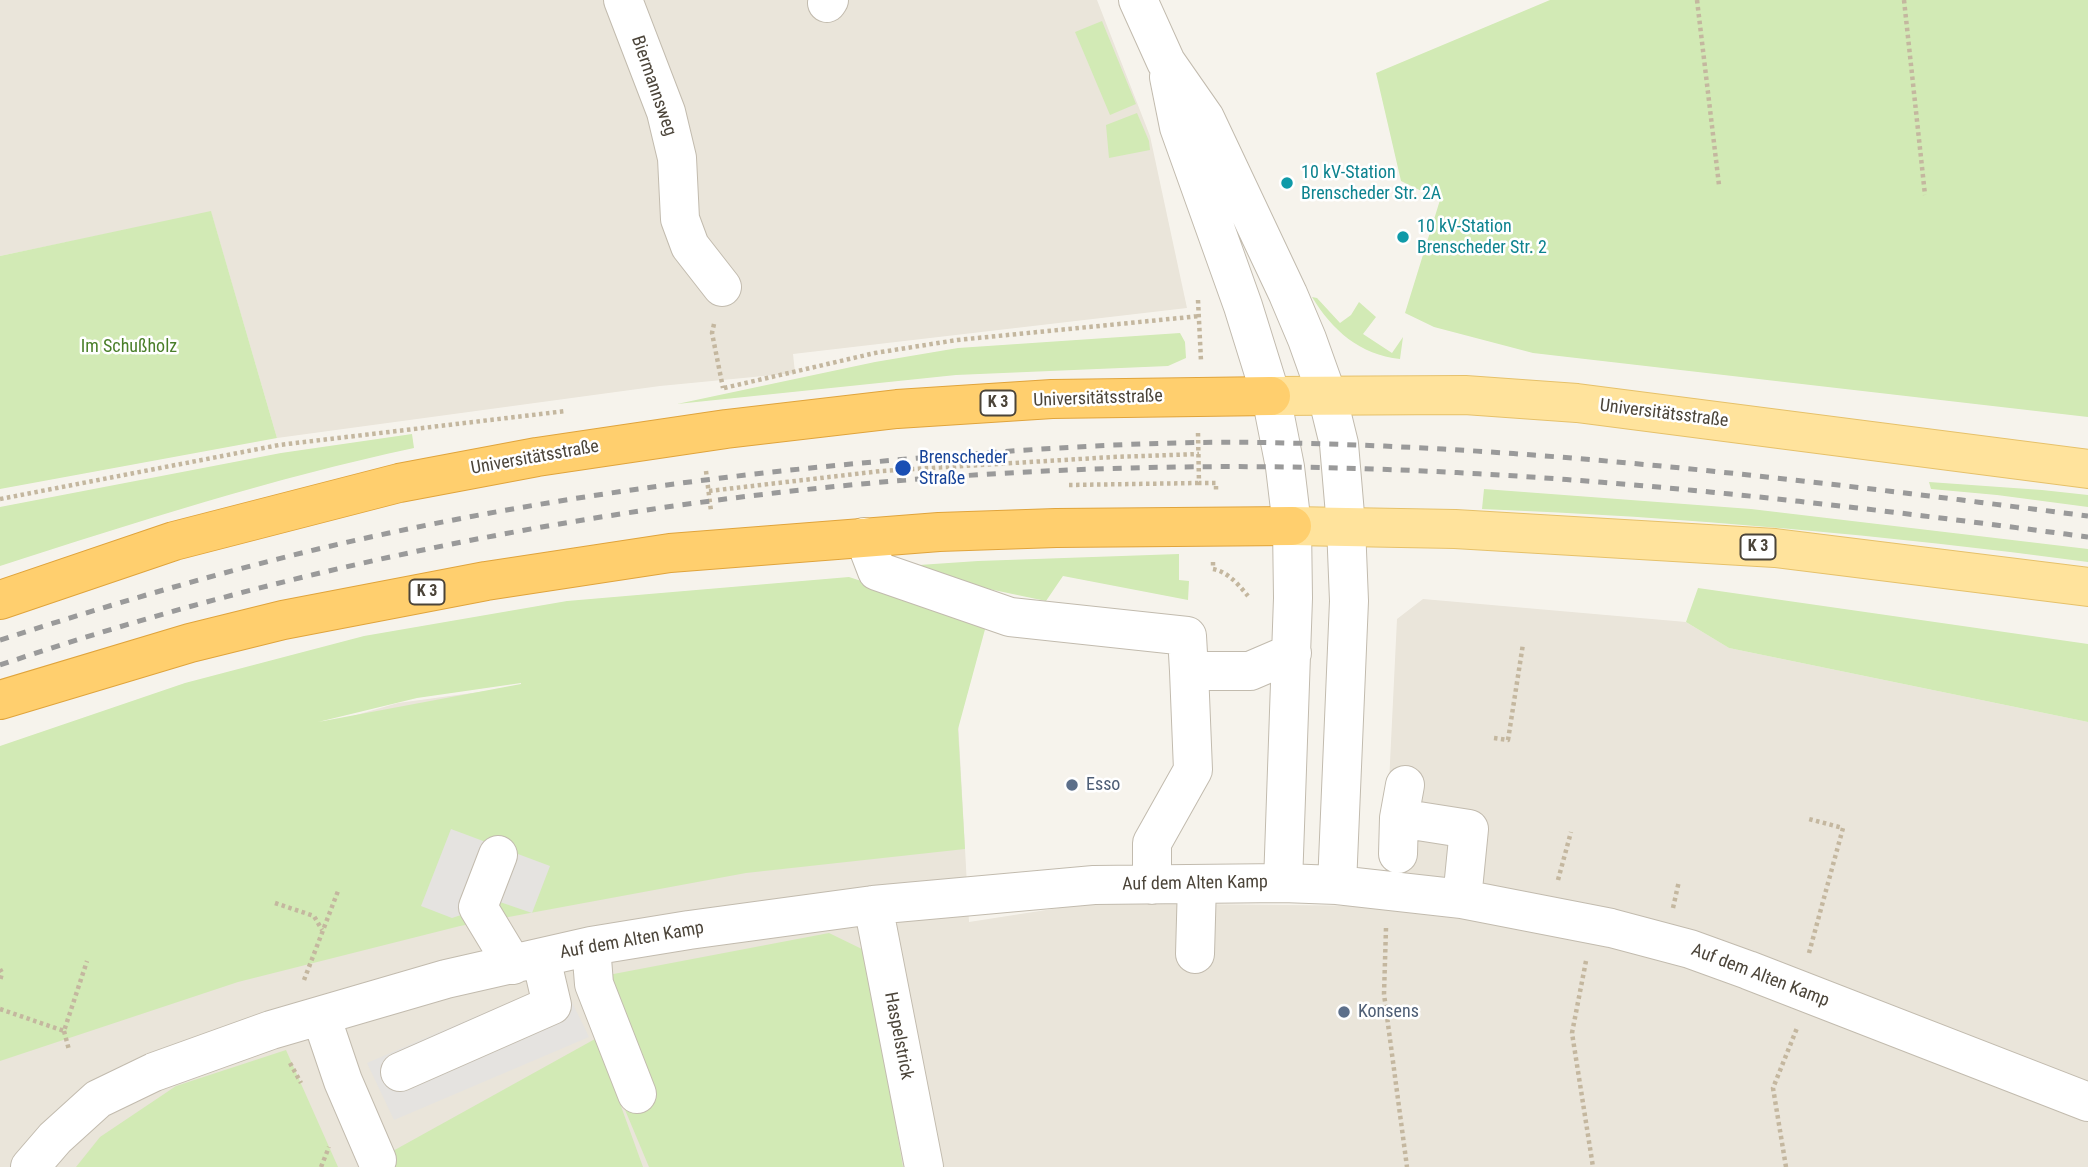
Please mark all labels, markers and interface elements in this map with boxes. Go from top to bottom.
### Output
street label: Biermannsweg [626,33,680,139]
place label: 10 kV-Station Brenscheder Str. 2A [1301,162,1441,204]
marker: 10 kV-Station Brenscheder Str. 2A [1279,175,1295,191]
place label: 10 kV-Station Brenscheder Str. 2 [1417,216,1547,258]
marker: 10 kV-Station Brenscheder Str. 2 [1395,229,1411,245]
park label: Im Schußholz [81,336,177,358]
street label: Universitätsstraße [1033,386,1163,412]
road number: K 3 [981,390,1016,416]
street label: Universitätsstraße [1598,395,1730,433]
street label: Universitätsstraße [469,436,601,480]
place label: Brenscheder Straße [919,447,1008,490]
marker: Brenscheder Straße [893,458,913,478]
road number: K 3 [1740,534,1776,560]
road number: K 3 [410,580,444,604]
place label: Esso [1086,774,1120,796]
marker: Esso [1064,777,1080,793]
street label: Auf dem Alten Kamp [1122,872,1268,896]
street label: Auf dem Alten Kamp [558,918,706,964]
street label: Auf dem Alten Kamp [1688,940,1832,1012]
street label: Haspelstrick [879,990,917,1082]
place label: Konsens [1358,1001,1419,1023]
marker: Konsens [1336,1004,1352,1020]

